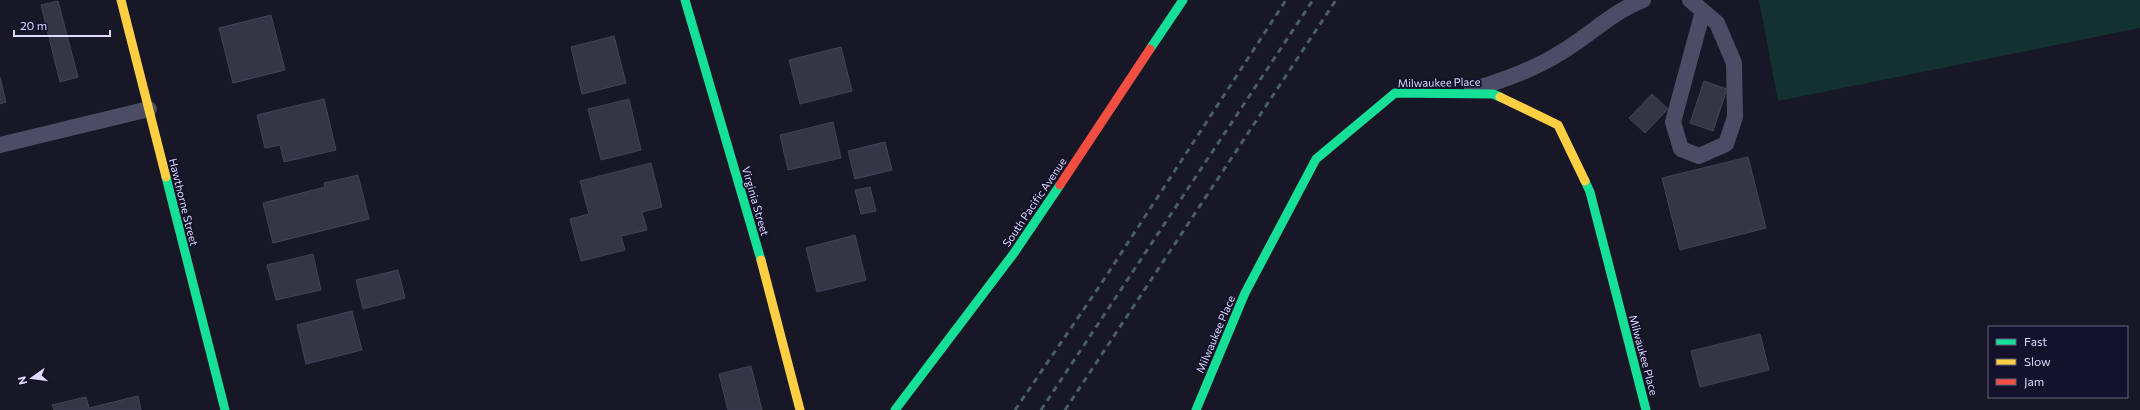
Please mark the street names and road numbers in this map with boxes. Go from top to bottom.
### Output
street label: Milwaukee Place [1397,75,1481,89]
street label: South Pacific Avenue [999,155,1069,249]
street label: Hawthorne Street [167,157,201,248]
street label: Virginia Street [740,165,772,238]
street label: Milwaukee Place [1193,293,1237,375]
street label: Milwaukee Place [1627,313,1661,397]

